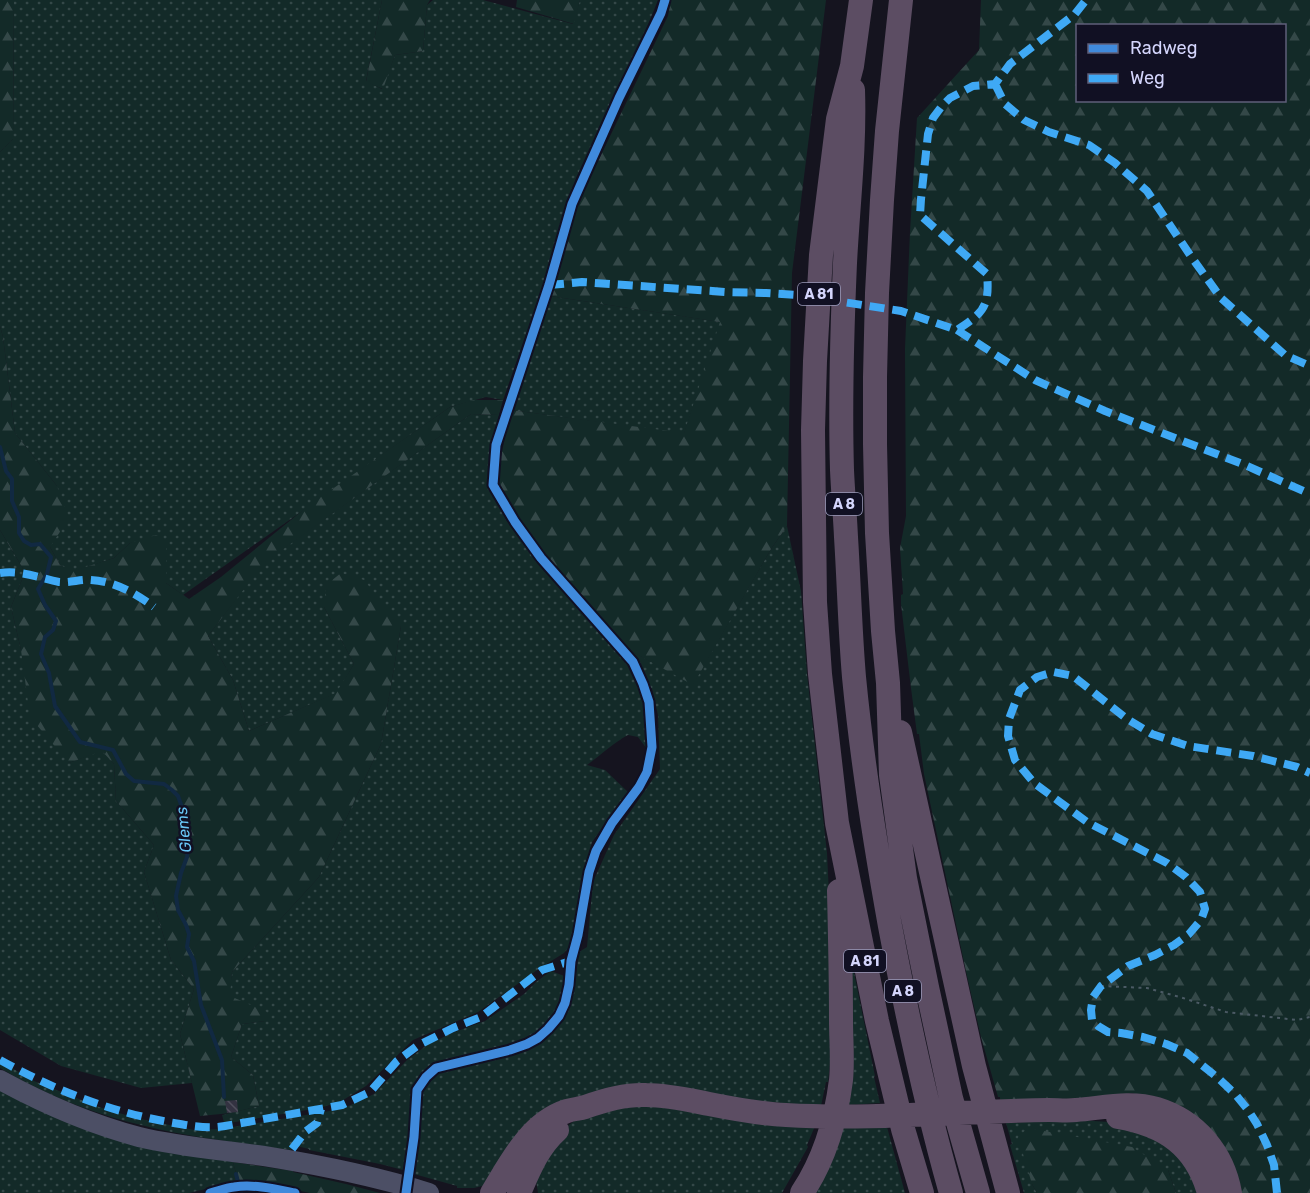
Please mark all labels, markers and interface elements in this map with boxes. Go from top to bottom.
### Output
legend [1076,24,1286,102]
text: Radweg [1130,37,1197,59]
text: Weg [1130,67,1165,89]
road number: A 81 [798,283,840,305]
road number: A 8 [826,493,862,515]
water label: Glems [172,806,195,854]
road number: A 81 [844,950,886,972]
road number: A 8 [885,980,921,1002]

